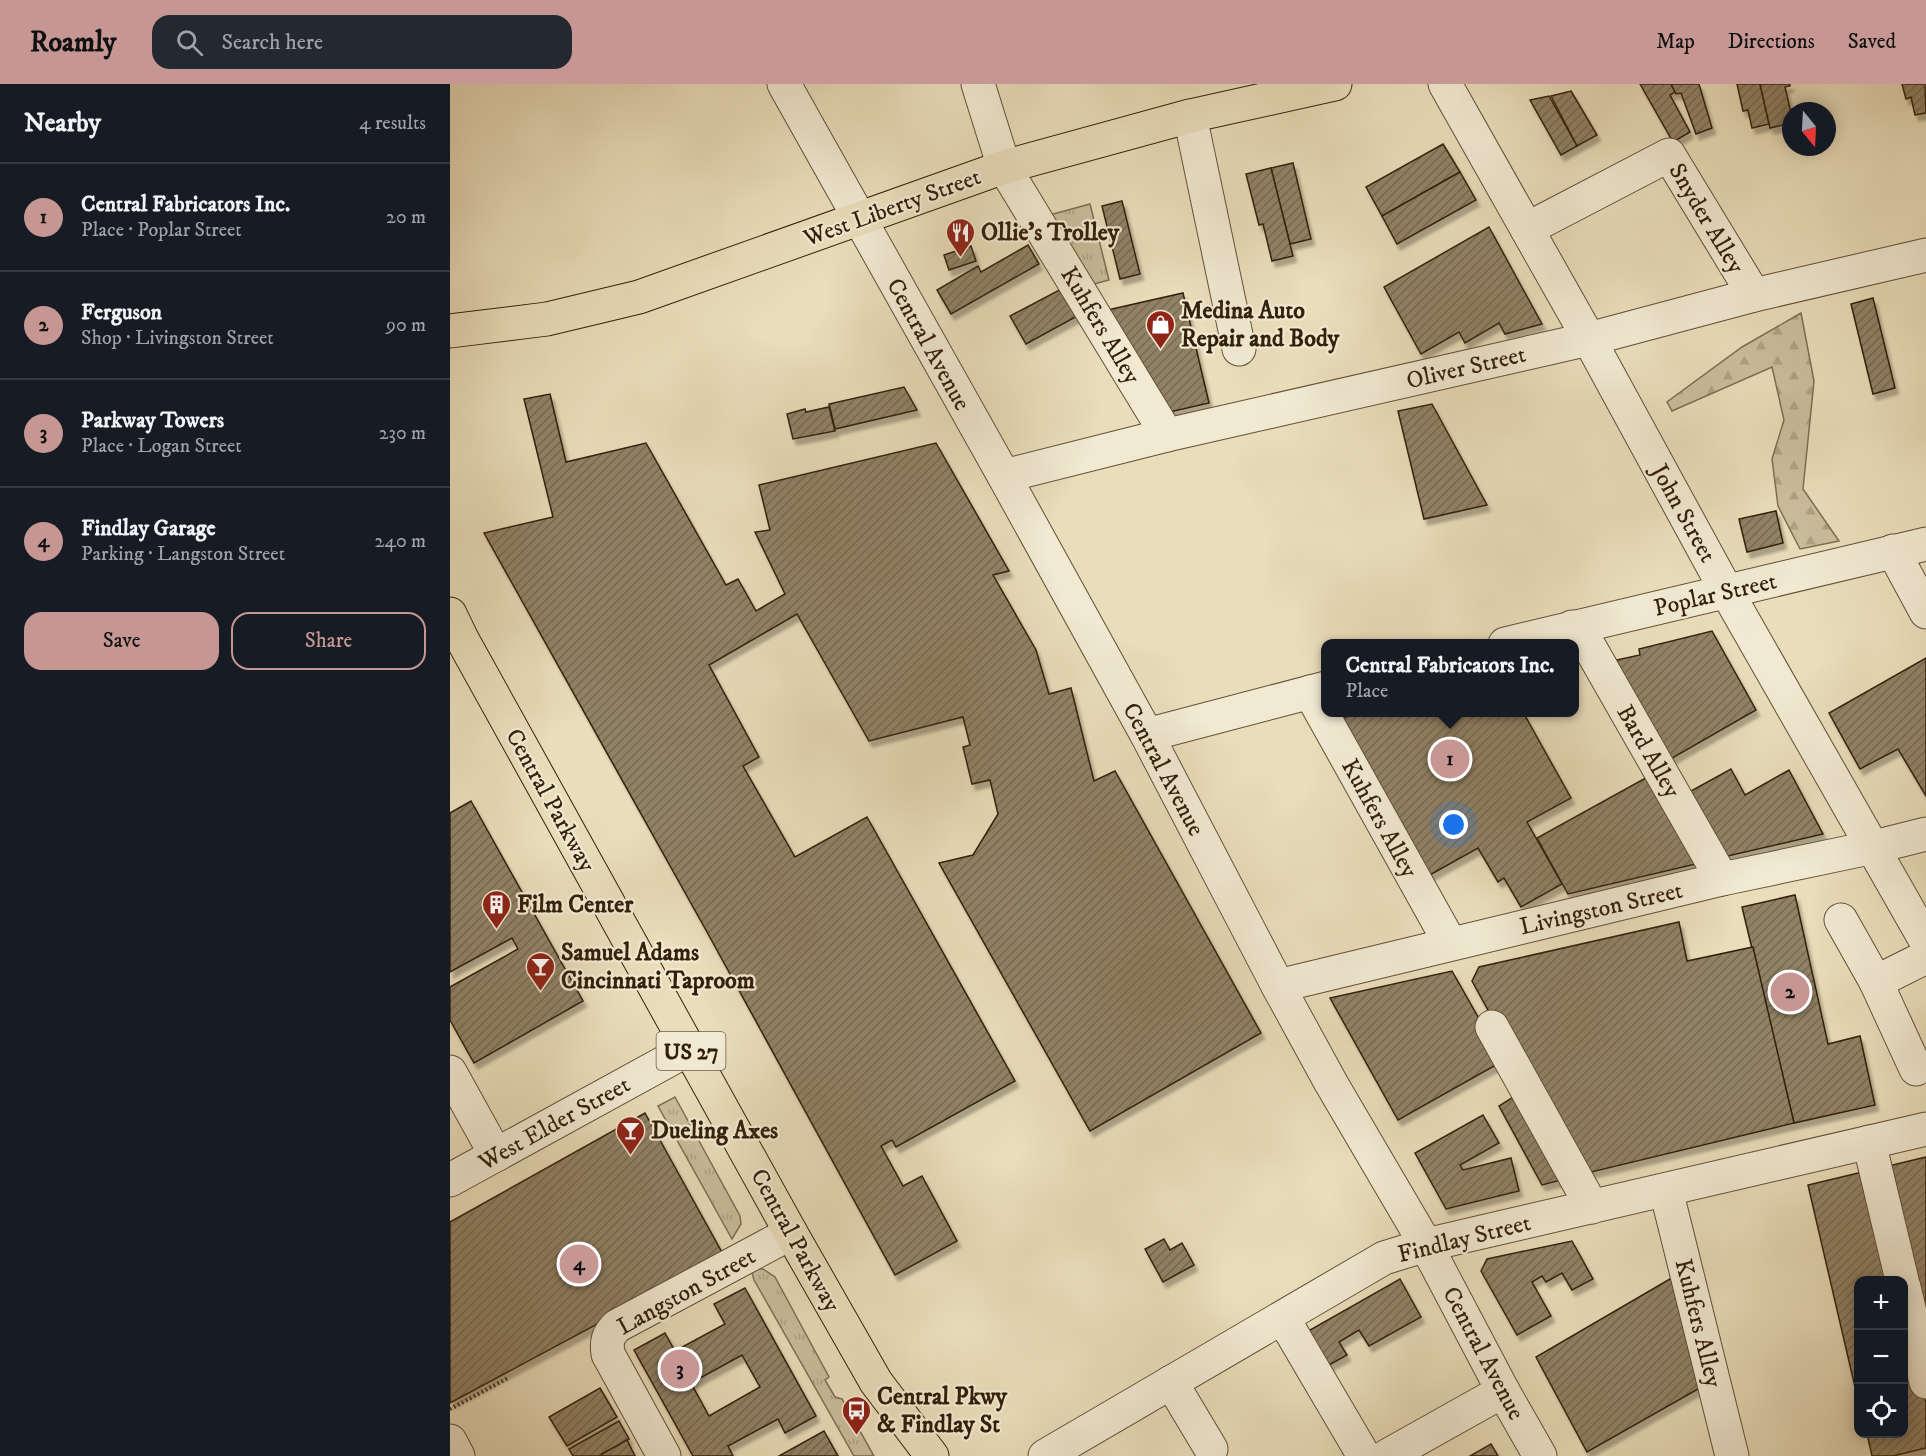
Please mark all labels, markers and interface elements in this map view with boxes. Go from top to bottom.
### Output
search box [152,15,572,69]
text: Roamly [30,25,116,60]
icon: search [173,26,206,59]
text: Search here [221,29,323,56]
text: Map [1656,29,1695,55]
text: Directions [1728,29,1815,55]
text: Saved [1848,29,1896,55]
north arrow [1782,102,1836,156]
text: Nearby [24,107,101,140]
text: 4 results [359,111,426,136]
street label: Snyder Alley [1662,158,1751,280]
street label: West Liberty Street [799,162,985,254]
text: Central Fabricators Inc. [81,191,290,218]
text: 1 [40,205,47,230]
text: 20 m [386,205,426,230]
restaurant icon: Ollie's Trolley [944,216,976,258]
text: Place · Poplar Street [81,218,242,243]
place label: Ollie's Trolley [981,218,1120,248]
street label: Kuhfers Alley [1053,261,1147,390]
street label: Central Avenue [879,273,977,416]
place label: Medina Auto Repair and Body [1181,296,1340,354]
text: Ferguson [81,299,162,326]
shop icon: Medina Auto Repair and Body [1144,308,1176,350]
text: 2 [39,313,48,338]
text: 90 m [386,313,426,338]
text: Shop · Livingston Street [81,326,274,351]
street label: Oliver Street [1404,340,1529,396]
text: Parkway Towers [81,407,224,434]
text: 3 [40,421,47,446]
text: 230 m [379,421,426,446]
text: Place · Logan Street [81,434,242,459]
street label: John Street [1643,457,1723,568]
text: Findlay Garage [81,515,216,542]
text: 4 [38,529,49,554]
text: 240 m [375,529,426,554]
text: Parking · Langston Street [81,542,285,567]
street label: Poplar Street [1651,566,1780,624]
button: Save [24,612,219,670]
button: Share [231,612,426,670]
popup [1321,639,1579,717]
text: Central Fabricators Inc. [1345,652,1555,679]
text: Place [1345,679,1388,704]
street label: Central Avenue [1115,698,1211,841]
street label: Bard Alley [1610,700,1687,804]
street label: Central Parkway [498,724,602,878]
pin: 1 [1430,736,1470,782]
street label: Kuhfers Alley [1334,754,1424,884]
your location [1439,810,1468,839]
street label: Livingston Street [1517,876,1686,942]
building icon: Film Center [480,888,512,930]
place label: Film Center [517,890,634,920]
place label: Samuel Adams Cincinnati Taproom [561,938,755,996]
bar icon: Samuel Adams Cincinnati Taproom [524,950,556,992]
pin: 2 [1770,970,1810,1014]
road number: US 27 [656,1032,726,1070]
street label: West Elder Street [473,1070,636,1178]
bar icon: Dueling Axes [614,1114,646,1156]
place label: Dueling Axes [651,1116,778,1146]
street label: Central Parkway [743,1164,847,1318]
street label: Findlay Street [1395,1208,1534,1270]
street label: Langston Street [612,1241,761,1342]
pin: 4 [560,1242,598,1286]
street label: Kuhfers Alley [1668,1256,1729,1391]
map controls [1854,1276,1908,1438]
button: + [1854,1276,1908,1330]
street label: Central Avenue [1435,1282,1531,1425]
button: − [1854,1330,1908,1384]
pin: 3 [660,1346,700,1392]
place label: Central Pkwy & Findlay St [877,1382,1008,1440]
button: locate [1854,1384,1908,1438]
bus stop icon: Central Pkwy & Findlay St [840,1394,872,1436]

